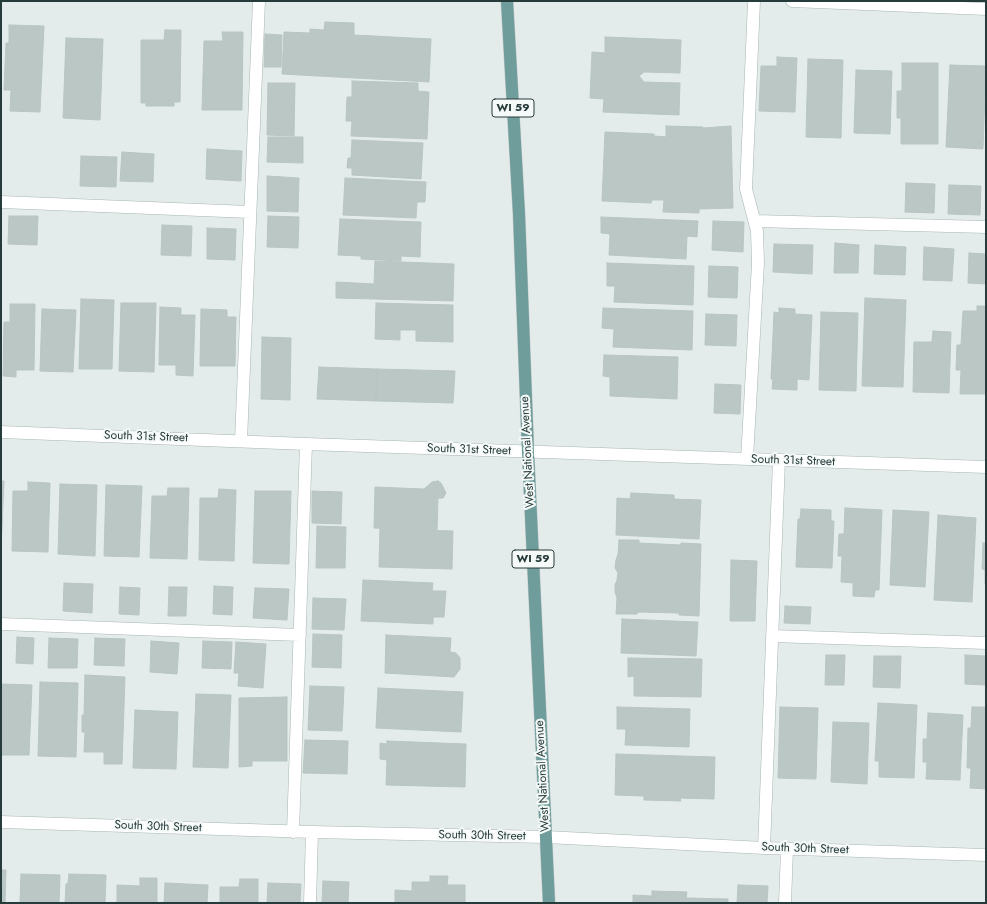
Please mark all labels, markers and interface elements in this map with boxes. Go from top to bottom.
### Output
road number: WI 59 [492,99,534,117]
street label: West National Avenue [518,396,538,508]
street label: South 31st Street [104,428,188,446]
street label: South 31st Street [427,441,511,459]
street label: South 31st Street [751,452,835,470]
road number: WI 59 [512,550,554,568]
street label: West National Avenue [533,720,553,832]
street label: South 30th Street [114,818,202,836]
street label: South 30th Street [438,828,526,844]
street label: South 30th Street [761,840,849,858]

